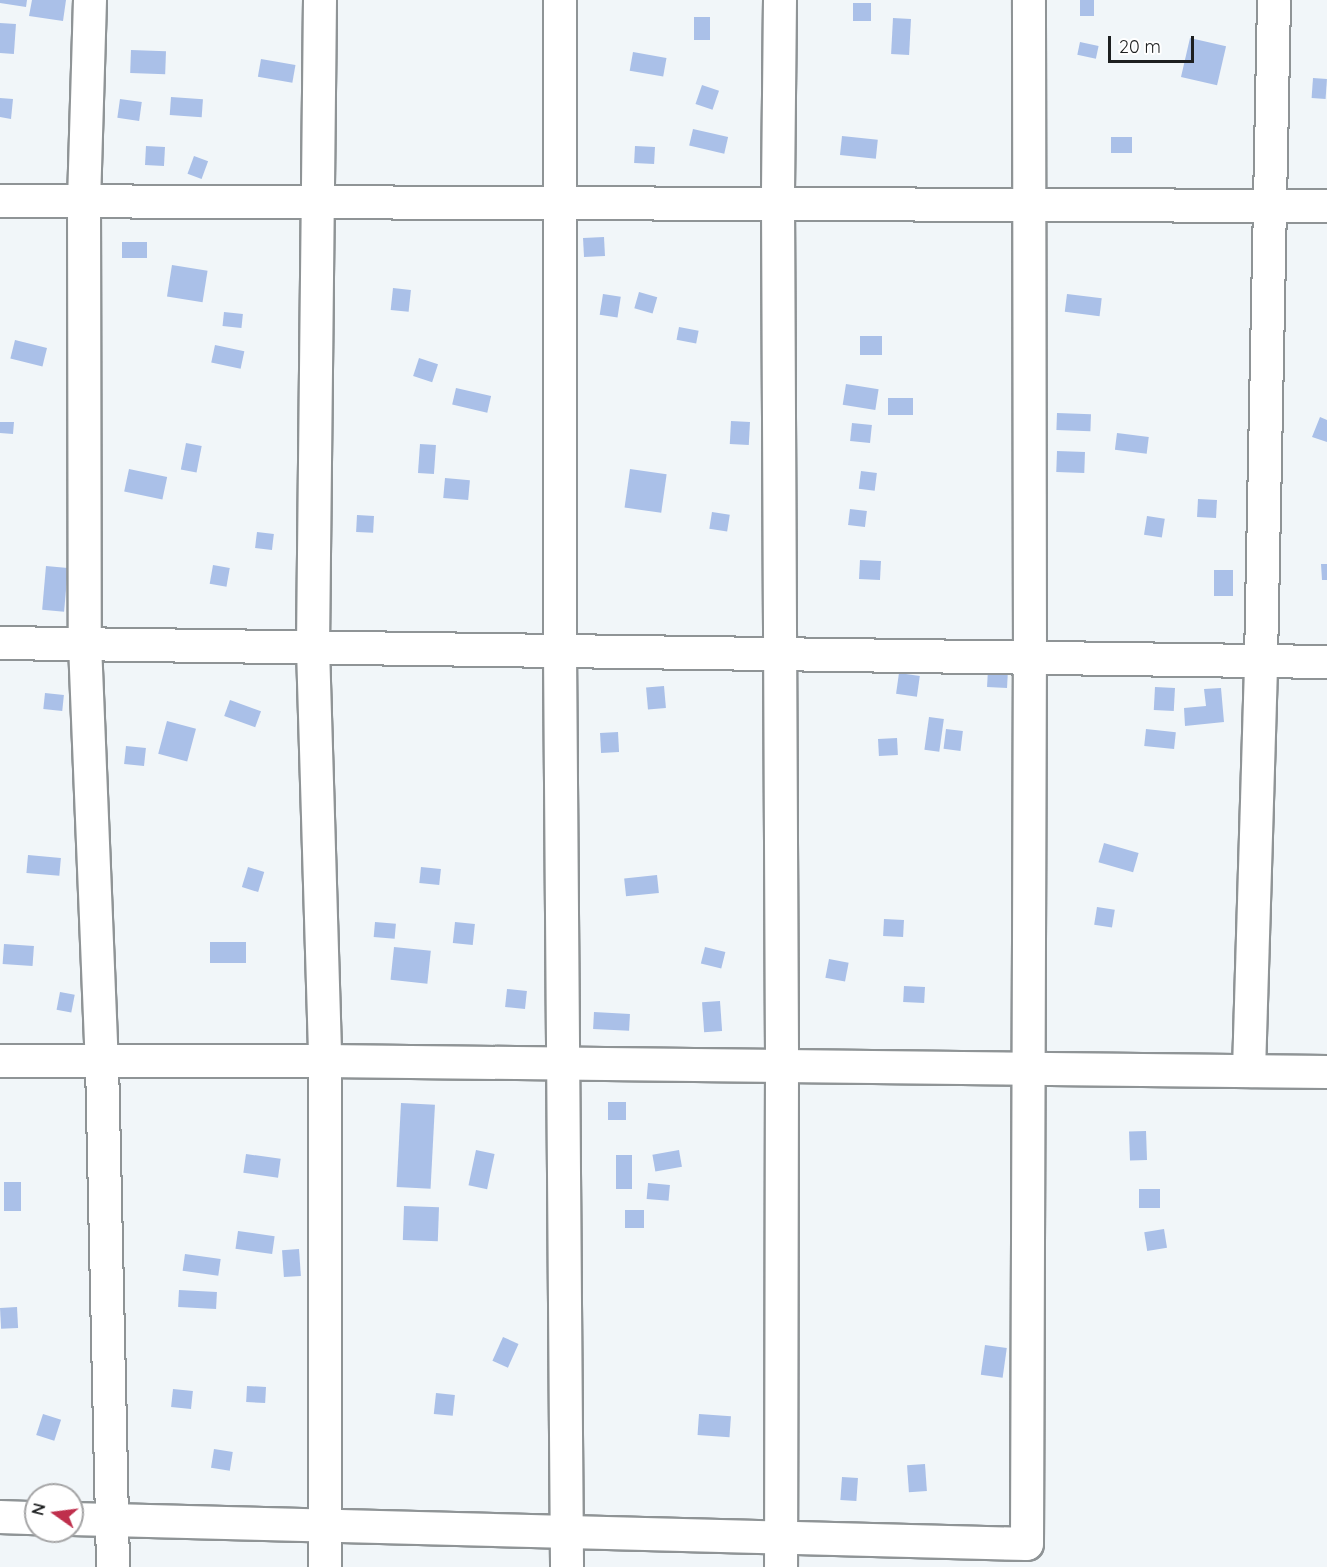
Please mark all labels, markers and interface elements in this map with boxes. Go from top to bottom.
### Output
scale bar [1111,24,1196,62]
text: 20 m [1119,35,1161,58]
north arrow [24,1483,84,1543]
text: N [27,1501,50,1517]

